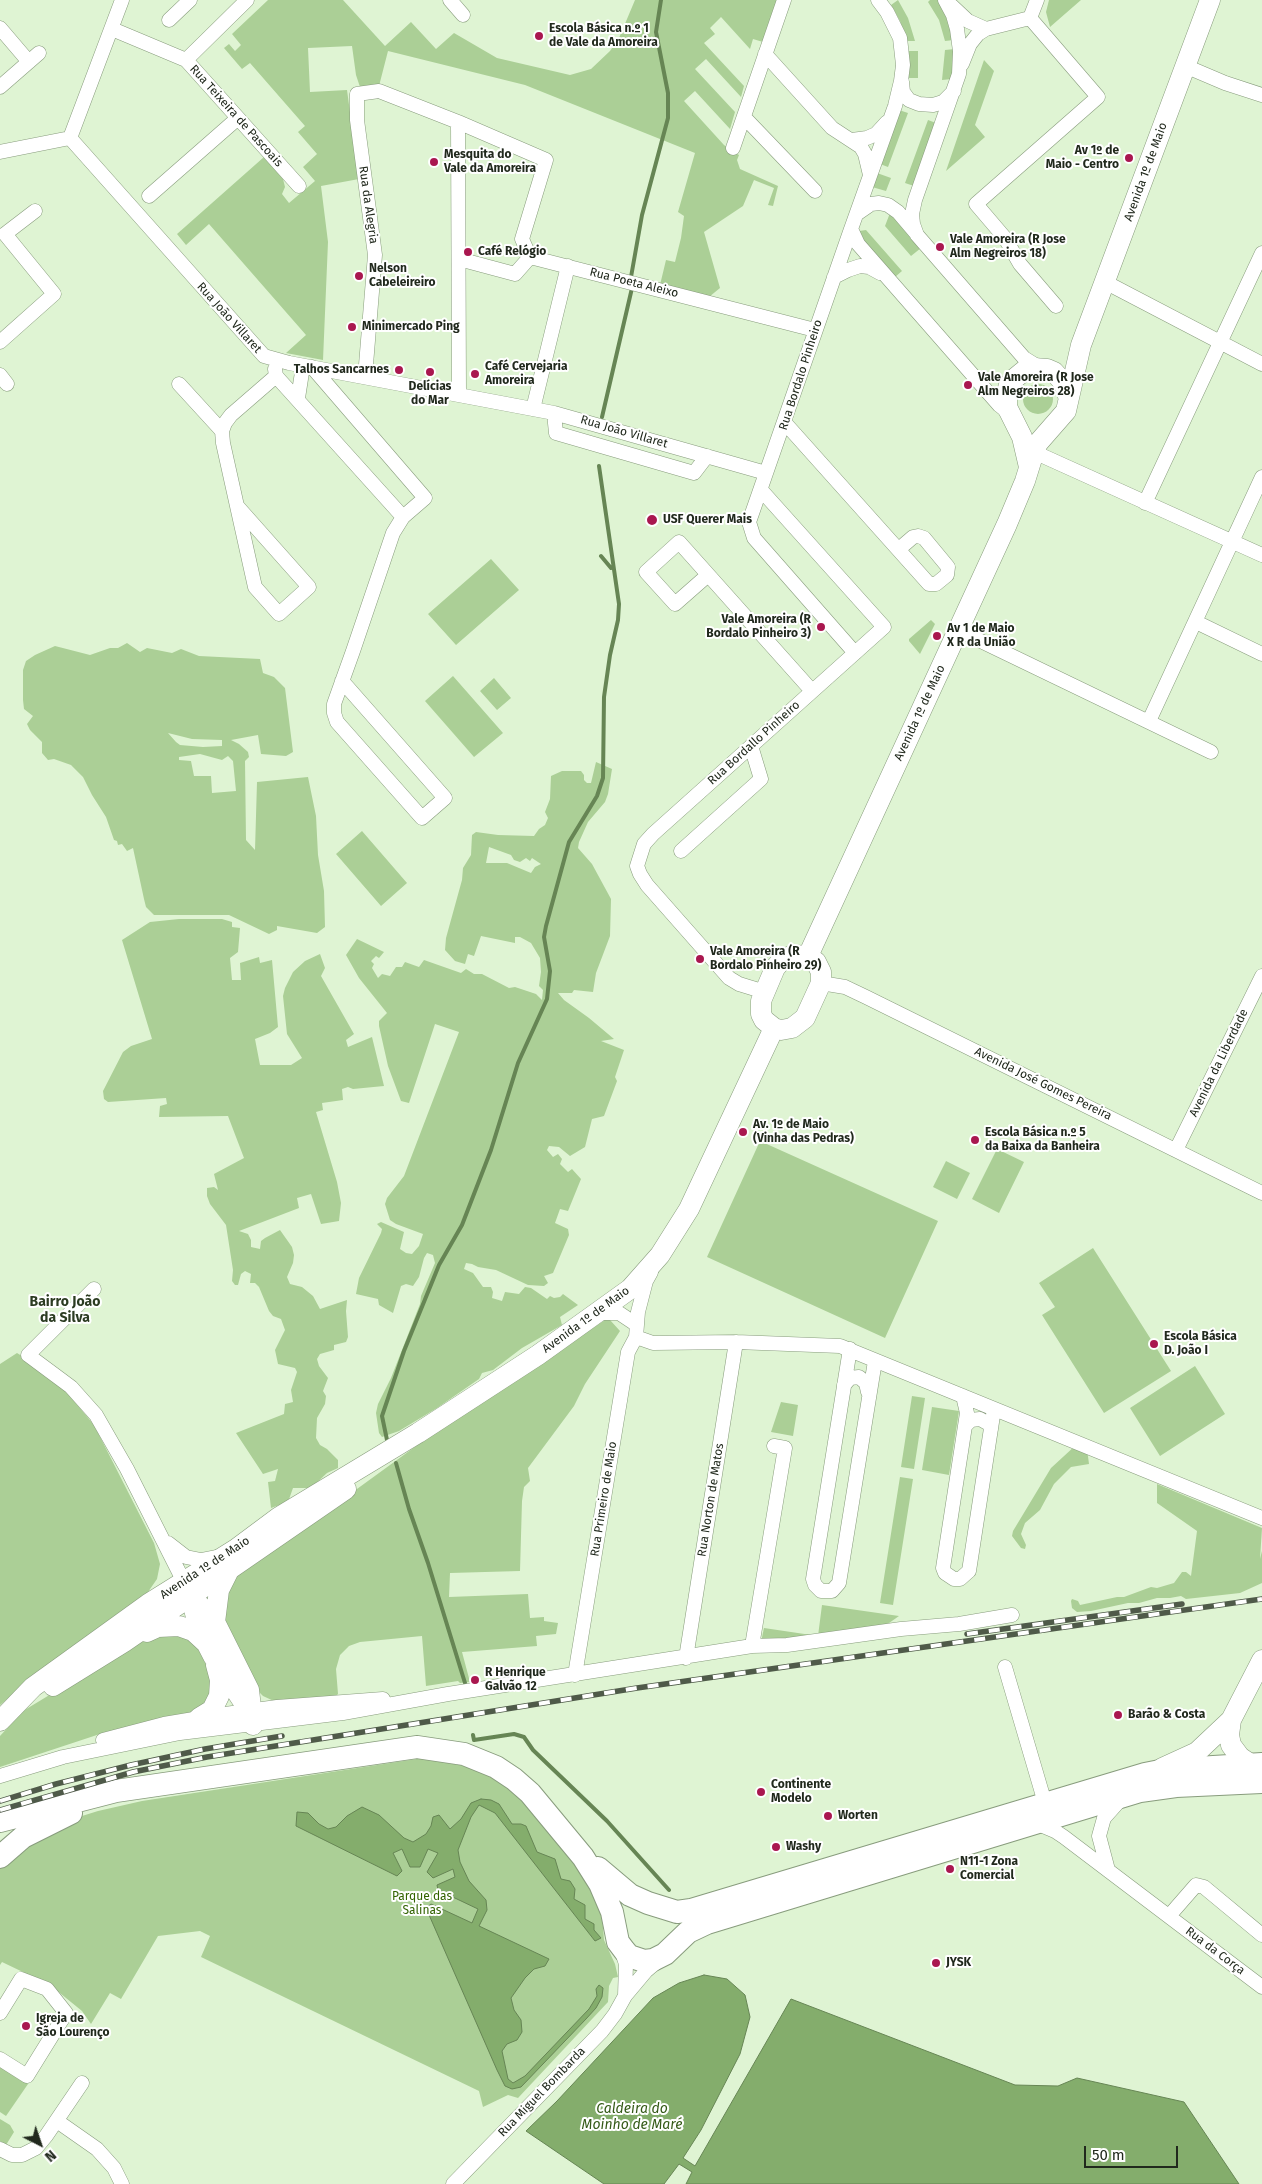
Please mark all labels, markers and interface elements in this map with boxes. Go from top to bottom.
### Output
place label: Escola Básica n.º 1 de Vale da Amoreira [549,22,658,50]
marker: Escola Básica n.º 1 de Vale da Amoreira [533,30,545,42]
street label: Rua Teixeira de Pascoais [186,62,286,170]
street label: Avenida 1º de Maio [1121,121,1171,223]
place label: Av 1º de Maio - Centro [1046,144,1119,172]
place label: Mesquita do Vale da Amoreira [444,148,536,176]
marker: Av 1º de Maio - Centro [1123,152,1135,164]
marker: Mesquita do Vale da Amoreira [428,156,440,168]
street label: Rua da Alegria [355,165,381,245]
place label: Vale Amoreira (R Jose Alm Negreiros 18) [950,233,1066,261]
marker: Vale Amoreira (R Jose Alm Negreiros 18) [934,241,946,253]
place label: Café Relógio [478,245,546,259]
marker: Café Relógio [462,246,474,258]
place label: Nelson Cabeleireiro [369,262,436,290]
street label: Rua Poeta Aleixo [588,265,680,301]
marker: Nelson Cabeleireiro [353,270,365,282]
street label: Rua João Villaret [194,280,264,356]
street label: Rua Bordalo Pinheiro [776,318,826,432]
place label: Minimercado Ping [362,320,460,334]
marker: Minimercado Ping [346,321,358,333]
place label: Café Cervejaria Amoreira [485,360,567,388]
place label: Talhos Sancarnes [294,363,389,377]
marker: Talhos Sancarnes [393,364,405,376]
marker: Delícias do Mar [424,366,436,378]
marker: Café Cervejaria Amoreira [469,368,481,380]
place label: Vale Amoreira (R Jose Alm Negreiros 28) [978,371,1094,399]
marker: Vale Amoreira (R Jose Alm Negreiros 28) [962,379,974,391]
place label: Delícias do Mar [409,380,451,408]
street label: Rua João Villaret [579,413,669,451]
marker: USF Querer Mais [645,513,659,527]
place label: USF Querer Mais [663,513,752,527]
place label: Vale Amoreira (R Bordalo Pinheiro 3) [706,613,811,641]
marker: Vale Amoreira (R Bordalo Pinheiro 3) [815,621,827,633]
place label: Av 1 de Maio X R da União [947,622,1015,650]
marker: Av 1 de Maio X R da União [931,630,943,642]
street label: Avenida 1º de Maio [891,663,949,763]
street label: Rua Bordallo Pinheiro [705,698,803,788]
place label: Vale Amoreira (R Bordalo Pinheiro 29) [710,945,821,973]
marker: Vale Amoreira (R Bordalo Pinheiro 29) [694,953,706,965]
street label: Avenida da Liberdade [1187,1007,1251,1119]
street label: Avenida José Gomes Pereira [972,1044,1114,1124]
place label: Av. 1º de Maio (Vinha das Pedras) [753,1118,854,1146]
marker: Av. 1º de Maio (Vinha das Pedras) [737,1126,749,1138]
place label: Escola Básica n.º 5 da Baixa da Banheira [985,1126,1100,1154]
marker: Escola Básica n.º 5 da Baixa da Banheira [969,1134,981,1146]
street label: Avenida 1º de Maio [540,1284,632,1356]
district label: Bairro João da Silva [30,1294,100,1326]
place label: Escola Básica D. João I [1164,1330,1237,1358]
marker: Escola Básica D. João I [1148,1338,1160,1350]
street label: Rua Primeiro de Maio [588,1440,620,1558]
street label: Rua Norton de Matos [695,1442,727,1558]
street label: Avenida 1º de Maio [157,1534,253,1602]
place label: R Henrique Galvão 12 [485,1666,546,1694]
marker: R Henrique Galvão 12 [469,1674,481,1686]
place label: Barão & Costa [1128,1708,1205,1722]
marker: Barão & Costa [1112,1709,1124,1721]
place label: Continente Modelo [771,1778,831,1806]
marker: Continente Modelo [755,1786,767,1798]
place label: Worten [838,1809,878,1823]
marker: Worten [822,1810,834,1822]
place label: Washy [786,1840,821,1854]
marker: Washy [770,1841,782,1853]
place label: N11-1 Zona Comercial [960,1855,1018,1883]
marker: N11-1 Zona Comercial [944,1863,956,1875]
park label: Parque das Salinas [392,1890,452,1918]
street label: Rua da Corça [1182,1924,1248,1978]
place label: JYSK [946,1956,971,1970]
marker: JYSK [930,1957,942,1969]
place label: Igreja de São Lourenço [36,2012,110,2040]
marker: Igreja de São Lourenço [20,2020,32,2032]
street label: Rua Miguel Bombarda [495,2044,589,2140]
water label: Caldeira do Moinho de Maré [582,2101,682,2134]
north arrow [15,2119,65,2169]
scale bar [1087,2136,1181,2168]
text: N [41,2146,59,2165]
text: 50 m [1092,2146,1125,2164]

